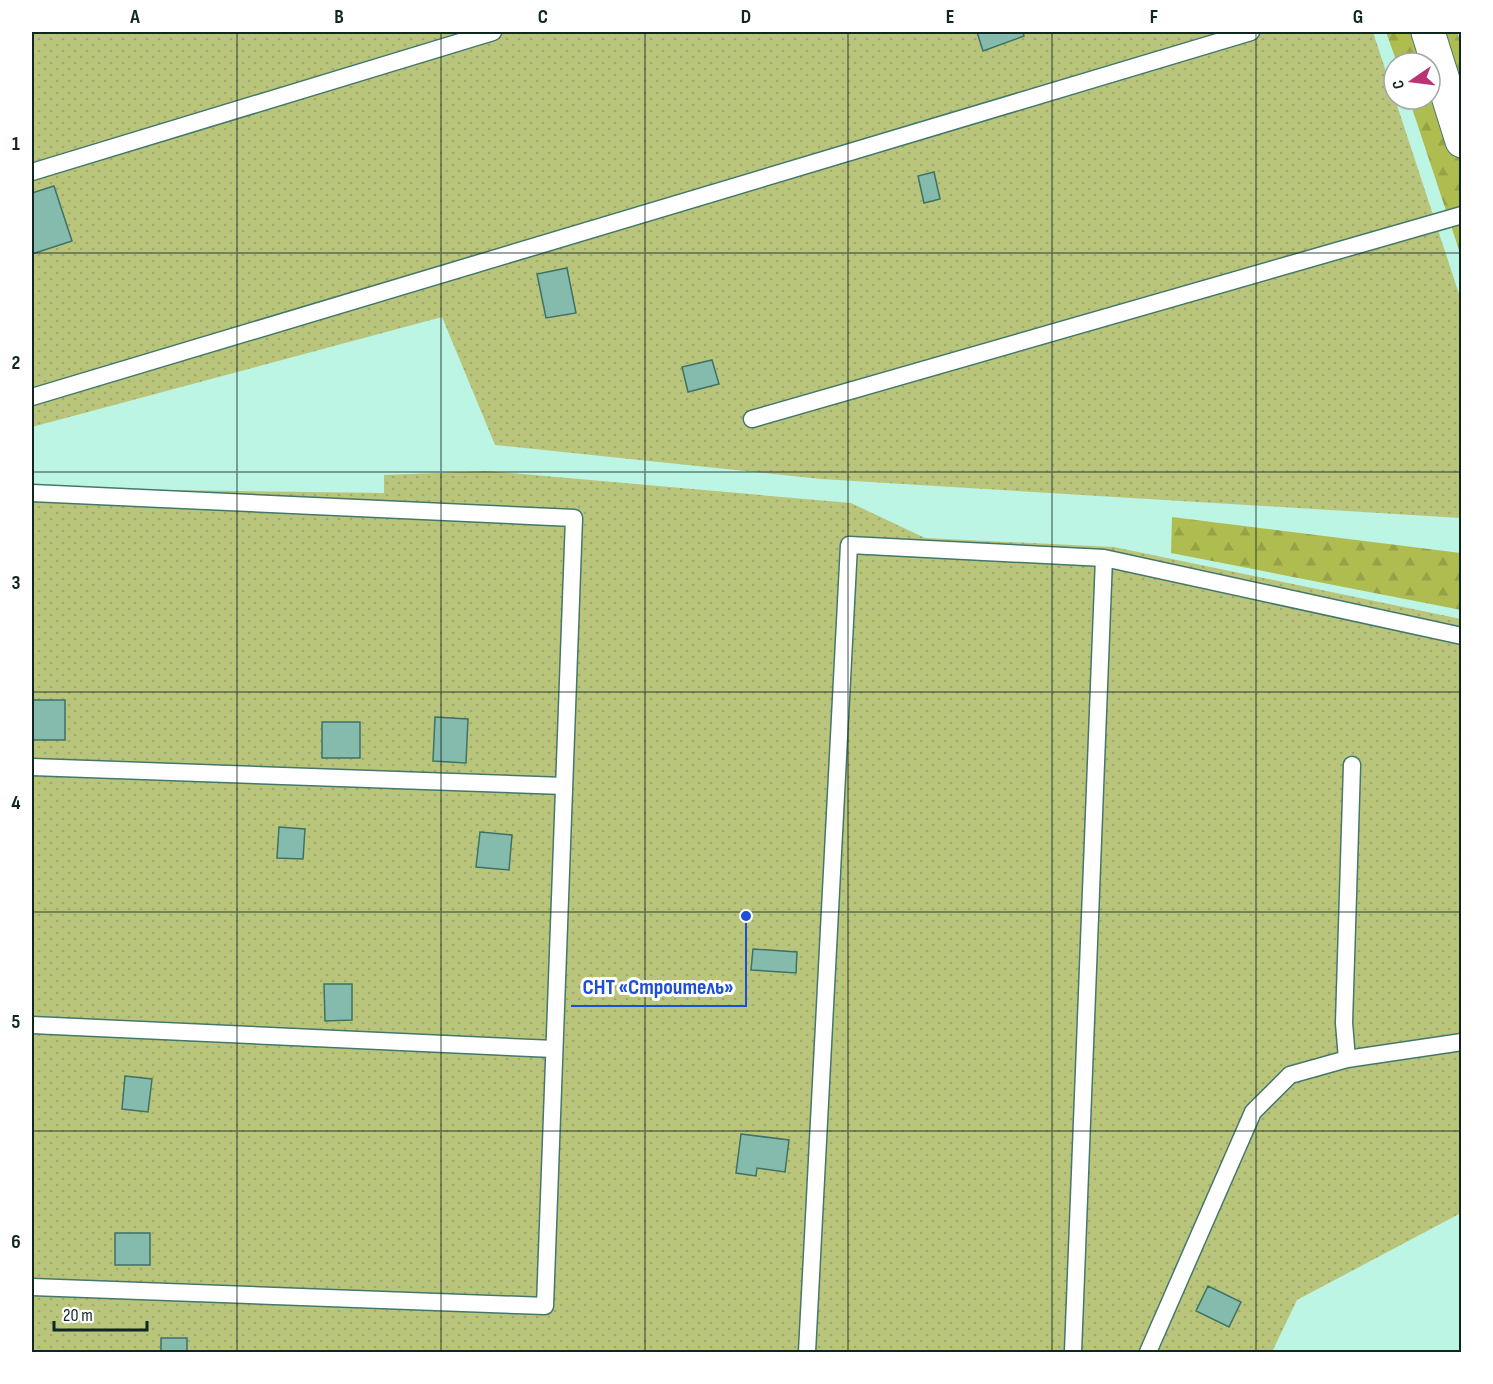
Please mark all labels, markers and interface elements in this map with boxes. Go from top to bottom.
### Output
text: A [129,5,140,29]
text: B [334,5,344,29]
text: C [538,5,548,29]
text: D [741,5,751,29]
text: E [946,5,954,29]
text: F [1150,5,1158,29]
text: G [1353,5,1363,29]
north arrow [1382,51,1442,111]
text: С [1389,78,1409,91]
text: 1 [12,132,20,156]
text: 2 [12,351,20,375]
text: 3 [12,571,21,595]
text: 4 [11,791,21,815]
callout: СНТ «Строитель» [571,966,746,1006]
text: СНТ «Строитель» [582,974,734,1001]
text: 5 [12,1010,21,1034]
text: 6 [11,1230,21,1254]
scale bar [54,1294,147,1332]
text: 20 m [63,1305,93,1326]

